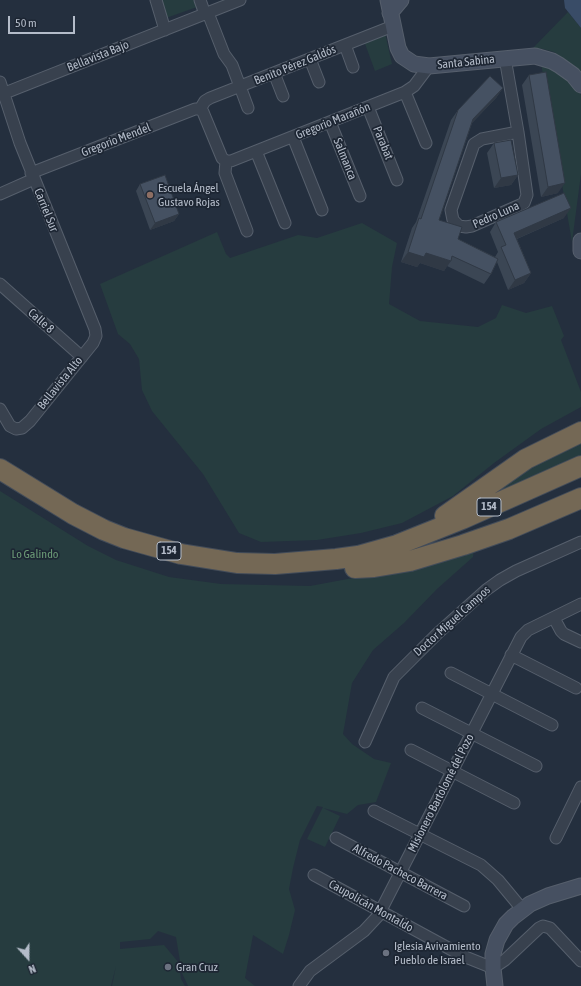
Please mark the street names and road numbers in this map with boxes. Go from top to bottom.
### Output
street label: Bellavista Bajo [65,37,131,75]
street label: Benito Pérez Galdós [252,42,338,88]
street label: Santa Sabina [437,52,495,72]
street label: Gregorio Marañón [294,99,372,143]
street label: Gregorio Mendel [79,120,153,160]
street label: Parabat [370,124,396,162]
street label: Salmanca [330,136,360,182]
street label: Carriel Sur [31,186,61,234]
street label: Pedro Luna [470,198,522,232]
street label: Calle 8 [25,306,57,336]
street label: Bellavista Alto [34,354,86,412]
road number: 154 [477,498,501,516]
road number: 154 [157,542,181,560]
street label: Doctor Miguel Campos [411,583,493,659]
street label: Misionero Bartolomé del Pozo [405,732,477,854]
street label: Alfredo Pacheco Barrera [350,841,450,903]
street label: Caupolicán Montaldo [326,877,416,935]

